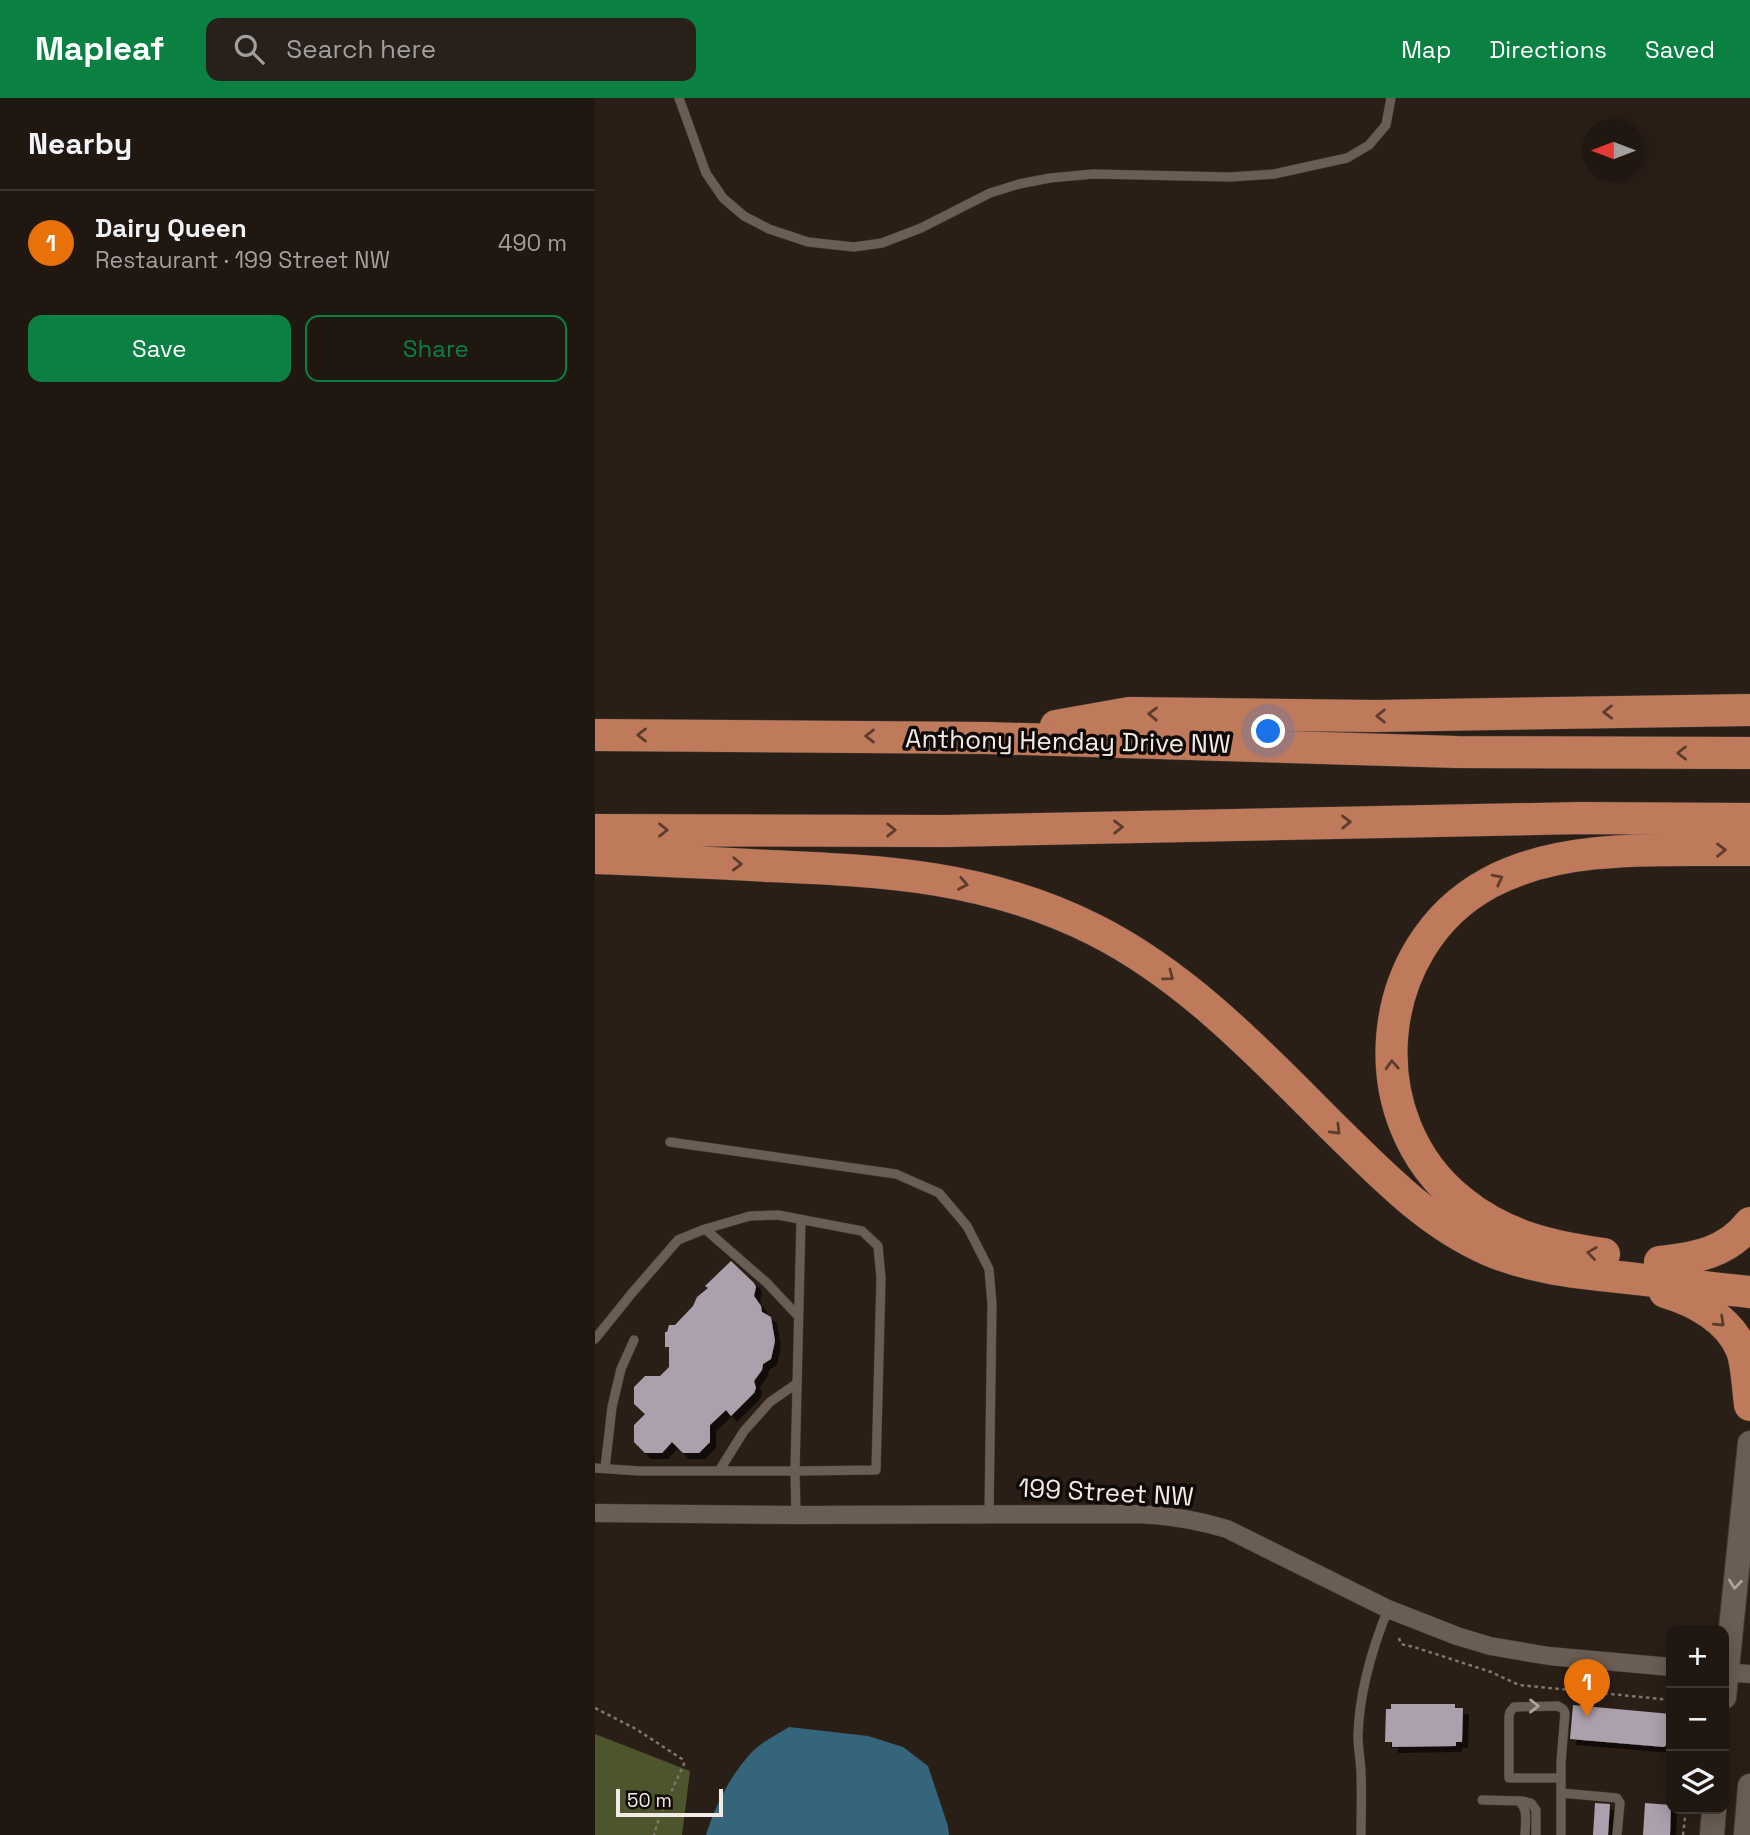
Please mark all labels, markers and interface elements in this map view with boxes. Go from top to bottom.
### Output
search box [206,18,696,81]
text: Mapleaf [35,28,164,70]
icon: search [230,30,268,68]
text: Search here [286,32,436,66]
text: Map [1401,34,1451,65]
text: Directions [1489,34,1607,65]
text: Saved [1645,34,1715,65]
north arrow [1582,119,1645,182]
text: Nearby [28,124,132,163]
text: Dairy Queen [95,211,247,245]
text: 1 [46,228,56,258]
text: 490 m [498,228,567,258]
text: Restaurant · 199 Street NW [95,245,390,275]
button: Save [28,315,291,382]
button: Share [305,315,567,382]
one-way arrow [1603,705,1614,720]
one-way arrow [1148,706,1158,722]
one-way arrow [1375,708,1386,724]
your location [1251,714,1285,748]
street label: Anthony Henday Drive NW [905,721,1231,761]
one-way arrow [637,727,647,743]
one-way arrow [864,728,875,744]
one-way arrow [1676,745,1687,761]
one-way arrow [1341,814,1351,830]
one-way arrow [1113,819,1124,835]
one-way arrow [658,822,669,838]
one-way arrow [886,822,896,838]
one-way arrow [1717,842,1727,858]
one-way arrow [731,857,742,872]
one-way arrow [1491,873,1503,887]
one-way arrow [957,875,969,890]
one-way arrow [1161,968,1174,980]
one-way arrow [1384,1059,1399,1070]
one-way arrow [1328,1121,1341,1134]
one-way arrow [1587,1245,1598,1260]
one-way arrow [1712,1314,1725,1326]
street label: 199 Street NW [1017,1470,1195,1514]
one-way arrow [1728,1579,1743,1590]
map controls [1666,1625,1729,1814]
button: + [1666,1625,1729,1688]
pin: 1 [1564,1659,1610,1717]
button: − [1666,1688,1729,1751]
one-way arrow [1529,1698,1540,1714]
button: layers [1666,1751,1729,1814]
scale bar [616,1786,723,1818]
text: 50 m [627,1788,672,1813]

